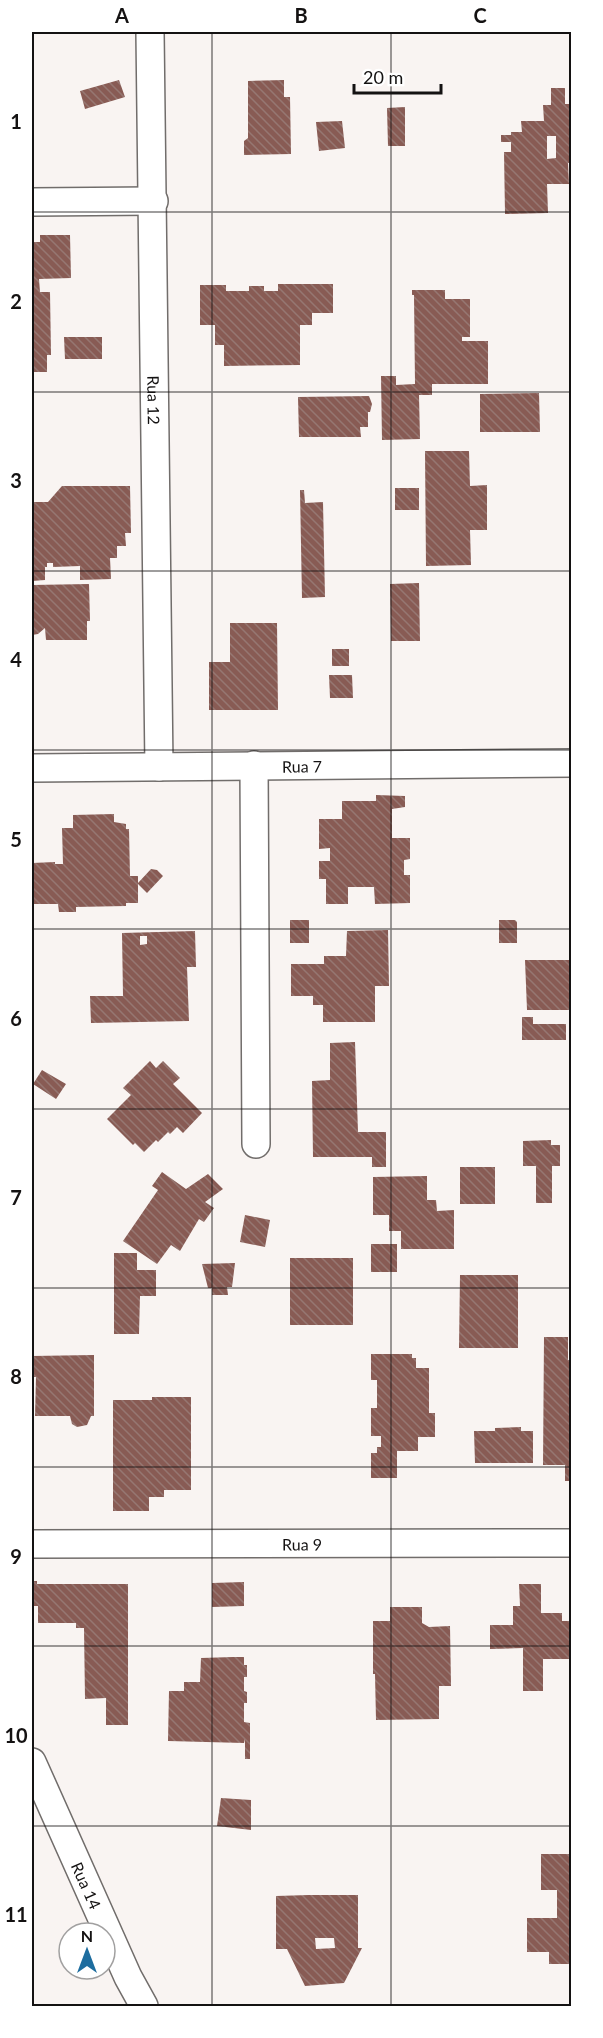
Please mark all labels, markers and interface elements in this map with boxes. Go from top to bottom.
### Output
text: A [114,3,129,27]
text: B [294,3,308,27]
text: C [473,3,487,27]
scale bar [354,57,441,95]
text: 20 m [363,66,403,88]
text: 1 [10,109,22,133]
text: 2 [10,289,22,313]
street label: Rua 12 [145,375,164,425]
text: 3 [10,468,22,492]
text: 4 [10,647,22,671]
street label: Rua 7 [282,756,322,775]
text: 5 [10,827,22,851]
text: 6 [10,1006,22,1030]
text: 7 [10,1185,22,1209]
text: 8 [10,1364,22,1388]
street label: Rua 9 [282,1534,322,1553]
text: 9 [10,1544,22,1568]
text: 10 [4,1723,28,1747]
street label: Rua 14 [68,1859,106,1912]
text: 11 [4,1902,28,1926]
north arrow [57,1921,117,1981]
text: N [81,1926,93,1945]

